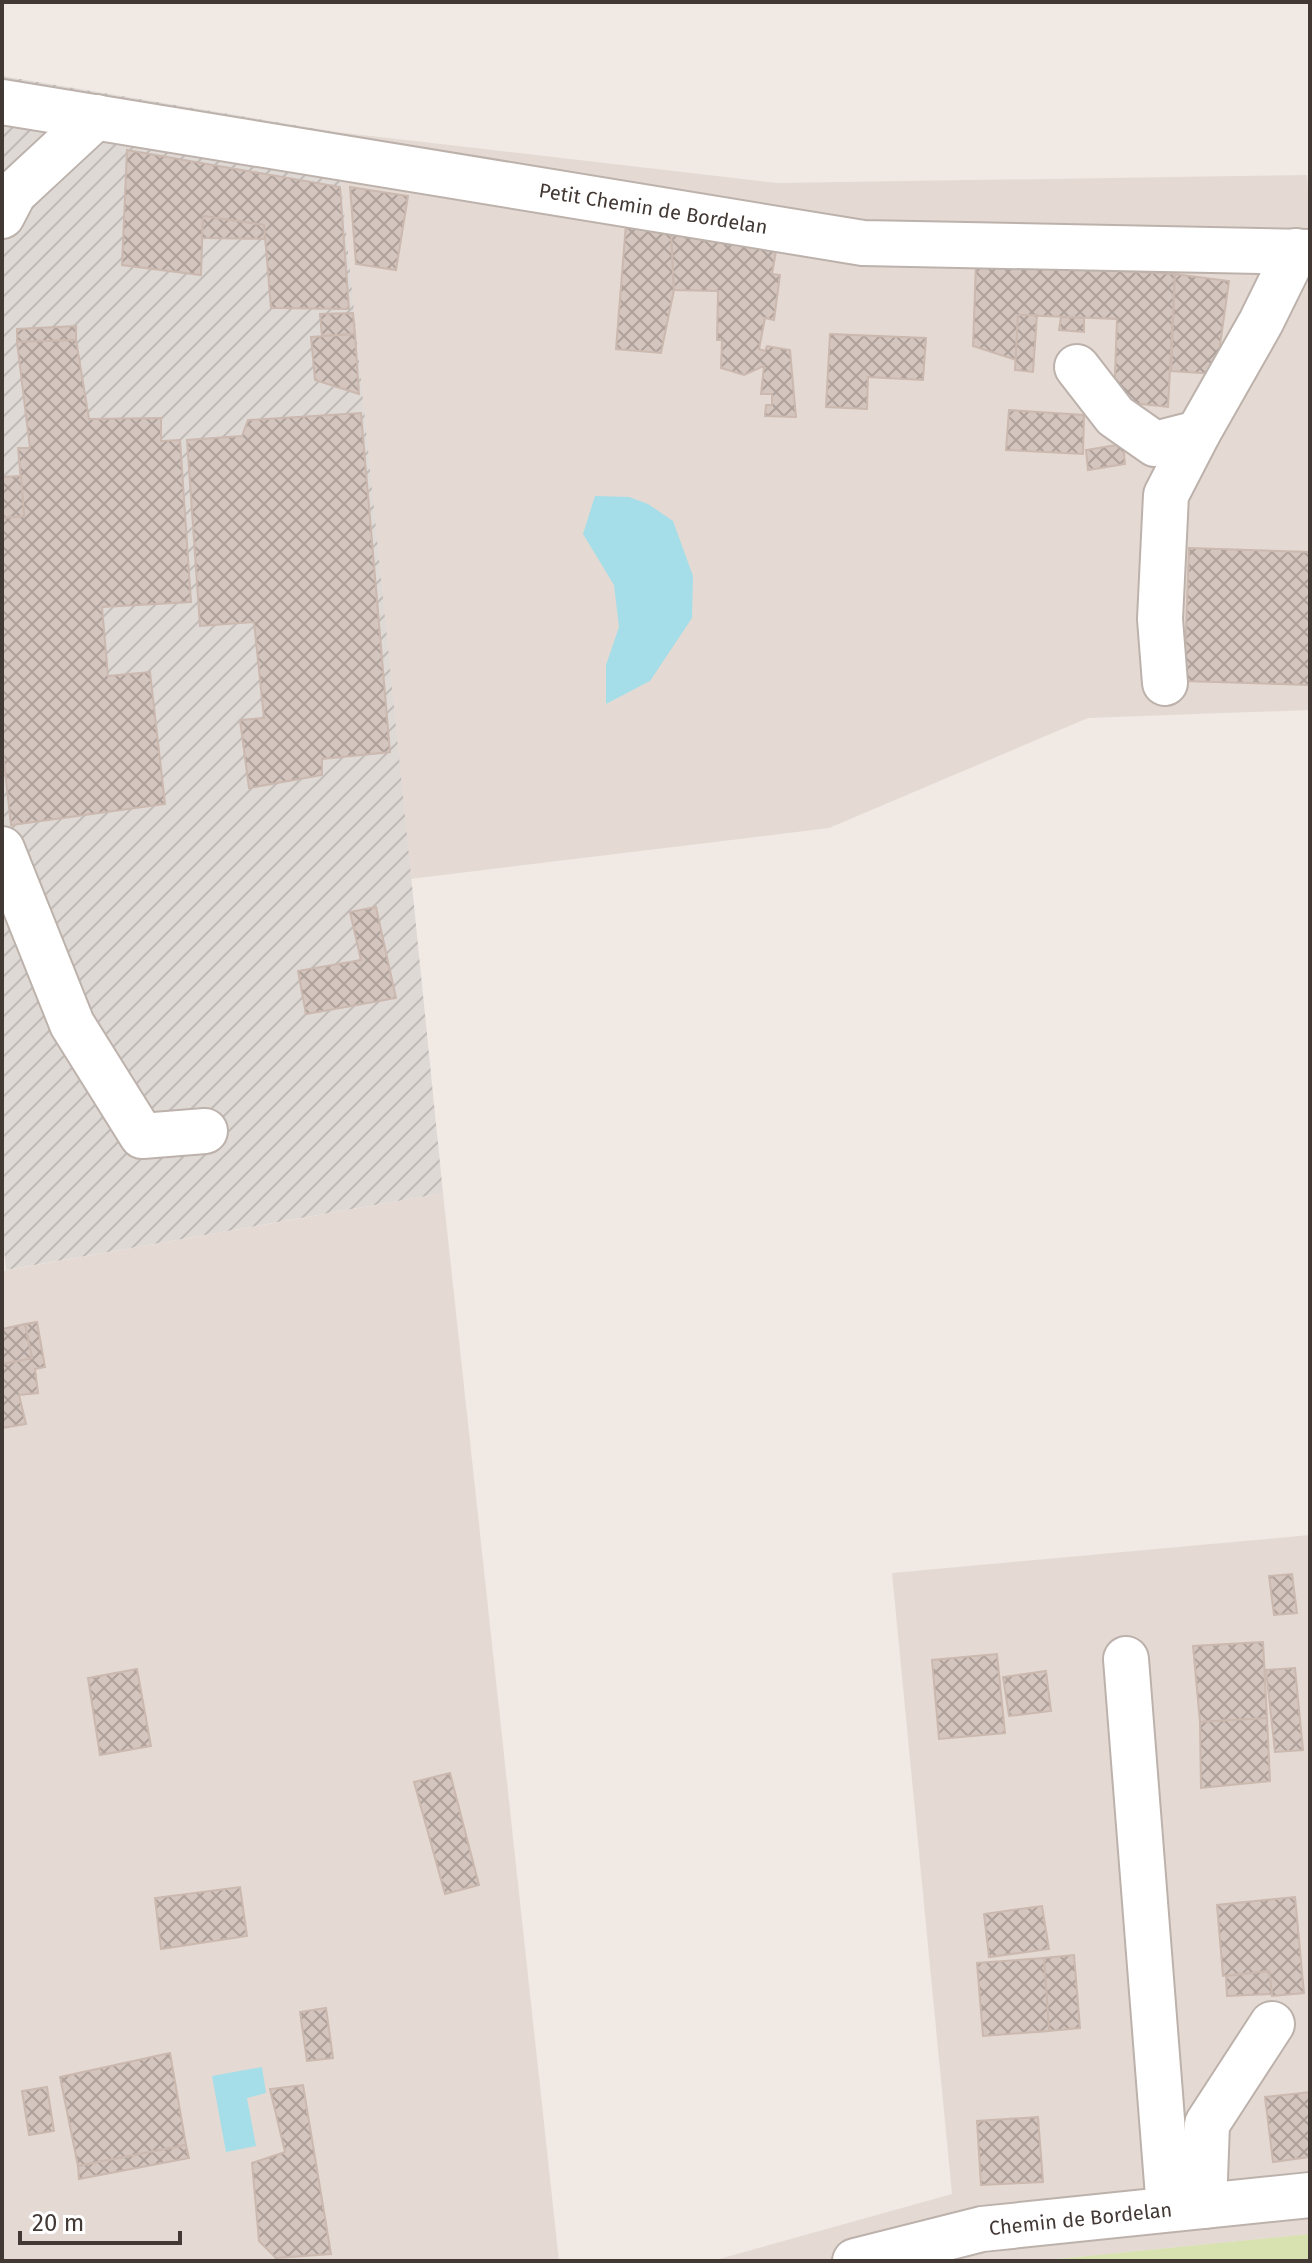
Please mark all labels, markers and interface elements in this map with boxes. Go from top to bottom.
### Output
street label: Petit Chemin de Bordelan [537,178,769,239]
scale bar [20,2195,180,2245]
street label: Chemin de Bordelan [988,2197,1173,2240]
text: 20 m [32,2209,84,2237]

